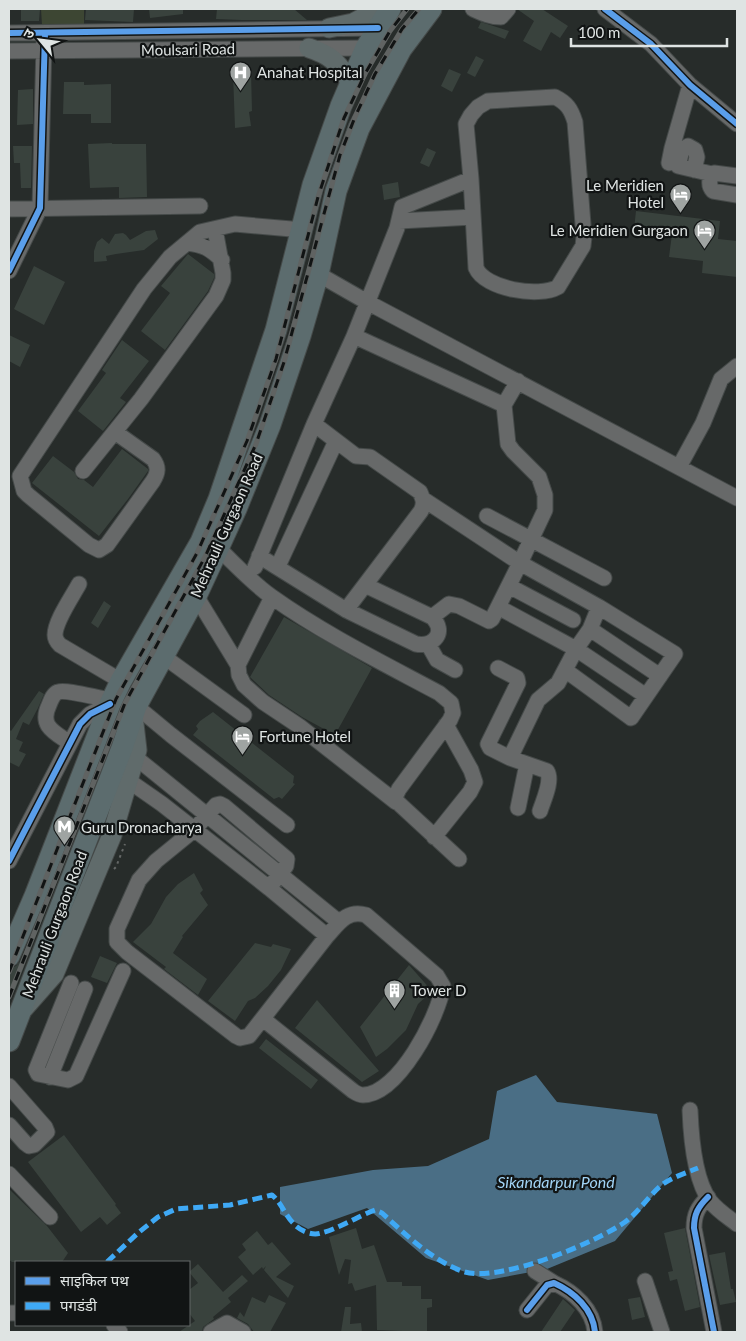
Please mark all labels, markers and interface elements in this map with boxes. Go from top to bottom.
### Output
north arrow [15,15,65,65]
scale bar [571,15,727,47]
text: 100 m [578,23,620,41]
text: उ [19,25,38,41]
street label: Moulsari Road [141,39,235,59]
hospital icon: Anahat Hospital [229,60,253,91]
place label: Anahat Hospital [257,63,363,81]
place label: Le Meridien Hotel [586,176,664,211]
hotel icon: Le Meridien Hotel [668,182,692,213]
hotel icon: Le Meridien Gurgaon [692,218,716,249]
place label: Le Meridien Gurgaon [550,221,688,239]
street label: Mehrauli Gurgaon Road [186,450,266,600]
hotel icon: Fortune Hotel [231,724,255,755]
place label: Fortune Hotel [259,727,351,745]
metro station icon: Guru Dronacharya [53,815,77,846]
place label: Guru Dronacharya [81,818,202,836]
street label: Mehrauli Gurgaon Road [18,848,90,1000]
building icon: Tower D [383,978,407,1009]
place label: Tower D [411,981,466,999]
water label: Sikandarpur Pond [497,1172,615,1191]
legend [15,1261,190,1326]
text: साइकिल पथ [60,1271,129,1289]
text: पगडंडी [60,1296,98,1314]

